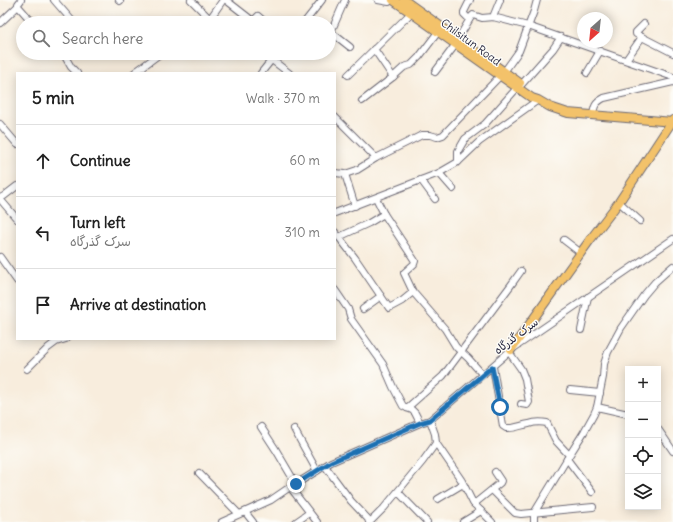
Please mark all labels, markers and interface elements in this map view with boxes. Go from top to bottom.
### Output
north arrow [577,12,613,48]
street label: Chilsitun Road [438,15,504,69]
search box [16,16,336,60]
icon: search [30,27,52,49]
text: Search here [62,29,143,48]
text: 5 min [32,87,74,109]
text: Walk · 370 m [246,90,320,107]
icon: ahead [32,150,54,172]
text: Continue [70,151,131,170]
text: 60 m [289,152,320,169]
text: Turn left [70,213,125,232]
icon: left [32,222,54,244]
text: 310 m [285,224,320,241]
text: سرک گذرگاه [70,233,131,250]
icon: arrive [32,294,54,316]
text: Arrive at destination [70,295,206,314]
street label: سرک گذرگاه [491,315,541,357]
map controls [625,366,661,510]
button: + [625,366,661,402]
route start [491,398,509,416]
button: − [625,402,661,438]
button: locate [625,438,661,474]
button: layers [625,474,661,510]
route end [287,475,305,493]

